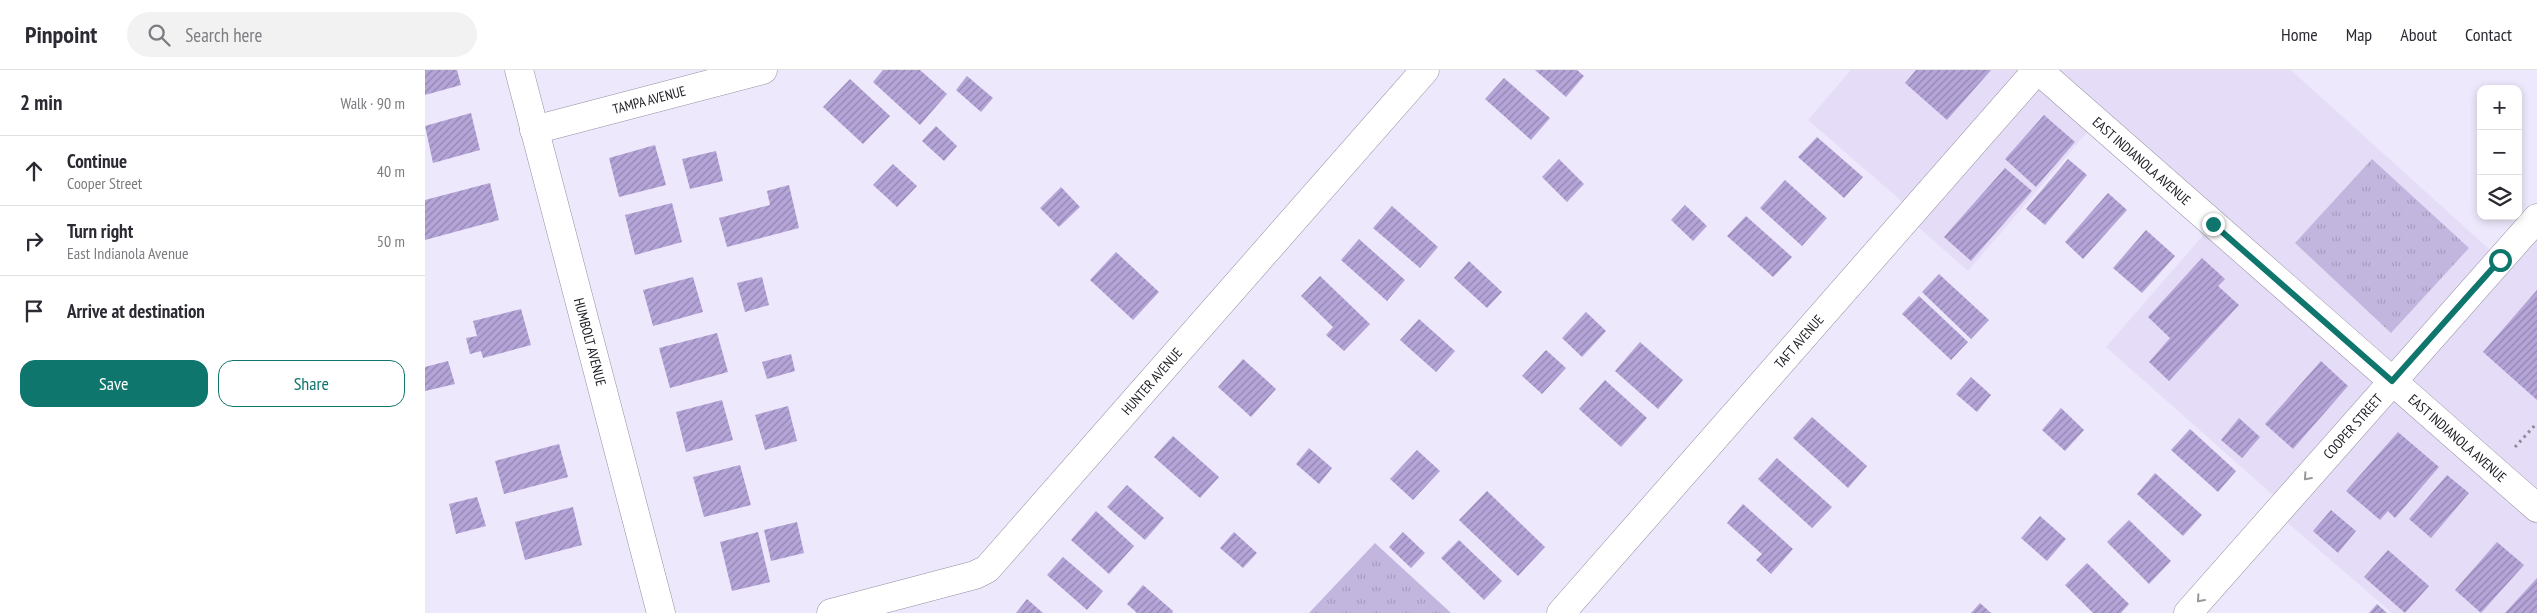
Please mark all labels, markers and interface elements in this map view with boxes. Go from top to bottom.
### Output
search box [127,12,477,57]
text: Pinpoint [25,19,97,50]
icon: search [145,21,173,49]
text: Search here [185,23,262,47]
text: Home [2281,23,2318,46]
text: Map [2346,23,2372,46]
text: About [2400,23,2437,46]
text: Contact [2465,23,2512,46]
street label: TAMPA AVENUE [611,82,688,118]
map controls [2477,85,2522,220]
button: + [2477,85,2522,130]
text: 2 min [20,89,62,116]
text: Walk · 90 m [340,93,405,113]
street label: EAST INDIANOLA AVENUE [2089,113,2195,209]
button: − [2477,130,2522,175]
text: Continue [67,149,127,173]
icon: ahead [20,157,48,185]
text: 40 m [377,161,405,181]
text: Cooper Street [67,173,142,193]
button: layers [2477,175,2522,220]
route end [2202,213,2225,236]
text: Turn right [67,219,133,243]
icon: right [20,227,48,255]
text: 50 m [377,231,405,251]
text: East Indianola Avenue [67,243,189,263]
route start [2489,249,2512,272]
street label: HUMBOLT AVENUE [570,296,610,388]
icon: arrive [20,297,48,325]
text: Arrive at destination [67,299,205,323]
street label: TAFT AVENUE [1771,311,1827,372]
street label: HUNTER AVENUE [1117,344,1186,419]
button: Save [20,360,208,407]
button: Share [218,360,405,407]
street label: COOPER STREET [2319,390,2387,463]
street label: EAST INDIANOLA AVENUE [2405,390,2510,486]
one-way arrow [2304,472,2313,481]
one-way arrow [2197,594,2206,603]

